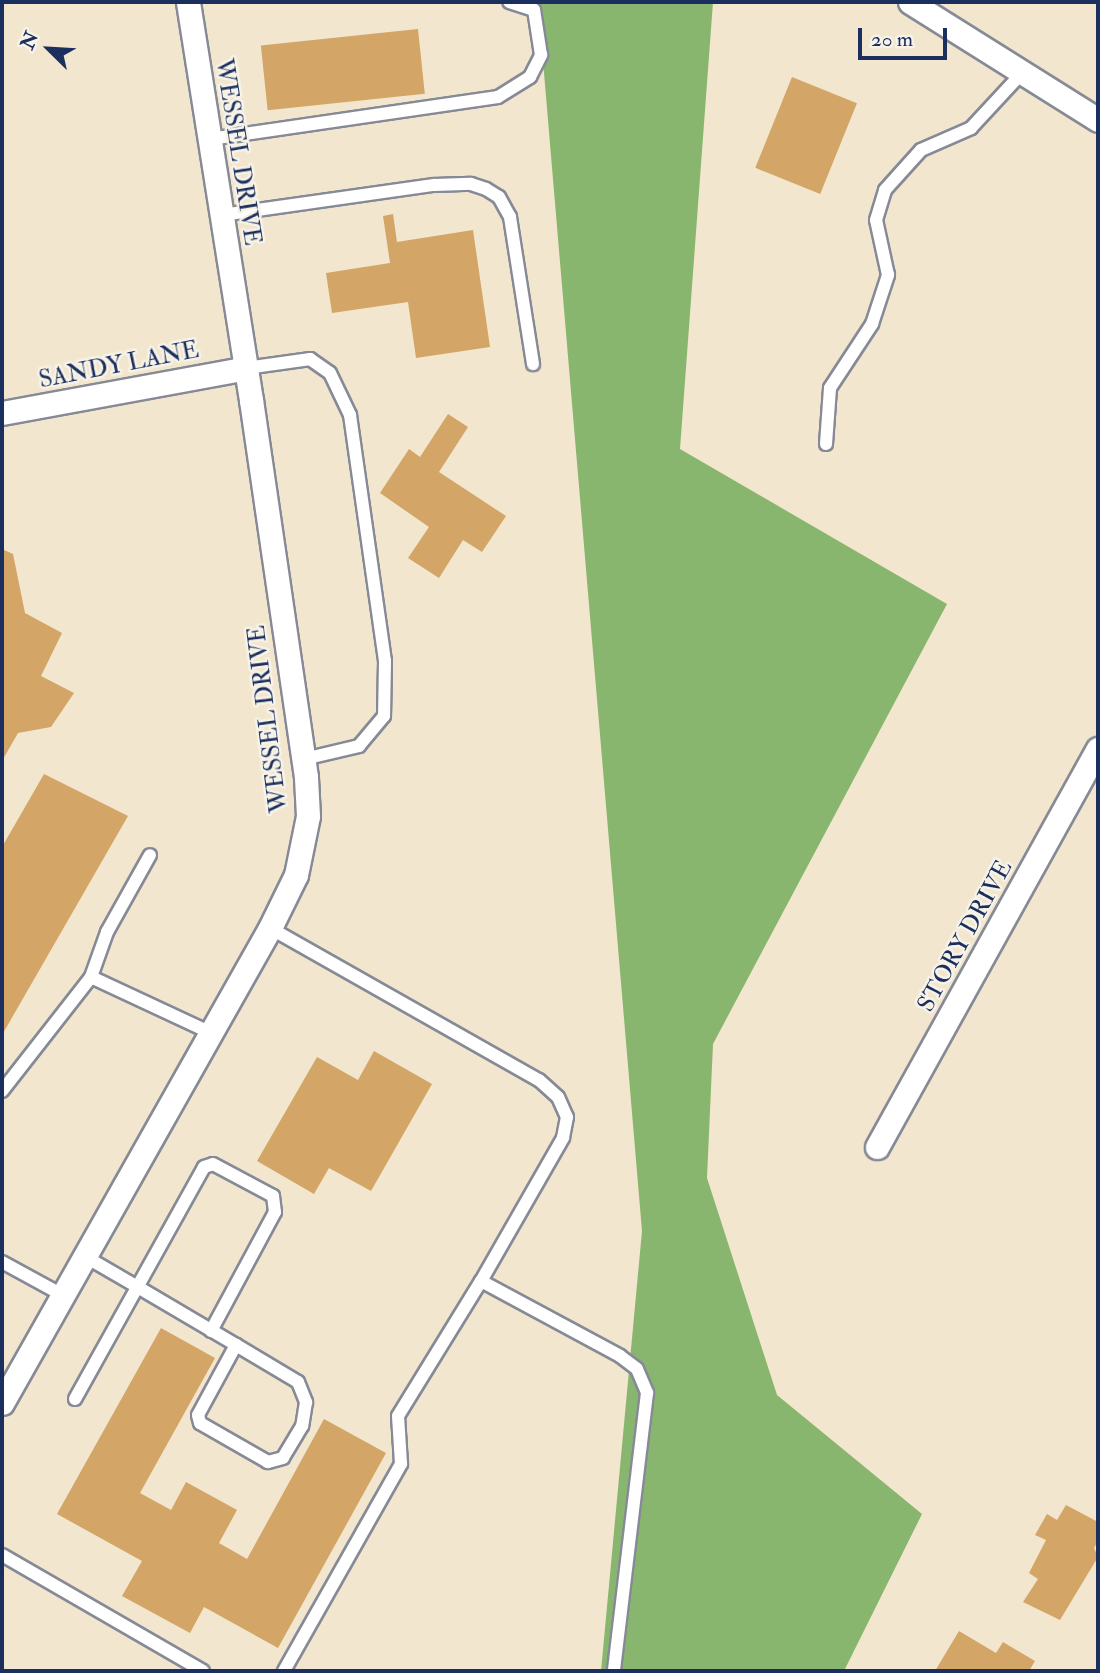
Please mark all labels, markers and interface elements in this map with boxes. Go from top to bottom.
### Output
north arrow [14,14,84,84]
scale bar [862,14,951,58]
text: 20 m [871,26,913,53]
text: N [15,28,44,53]
street label: WESSEL DRIVE [209,57,267,247]
street label: SANDY LANE [37,335,201,395]
street label: WESSEL DRIVE [242,624,294,814]
street label: STORY DRIVE [911,855,1019,1017]

